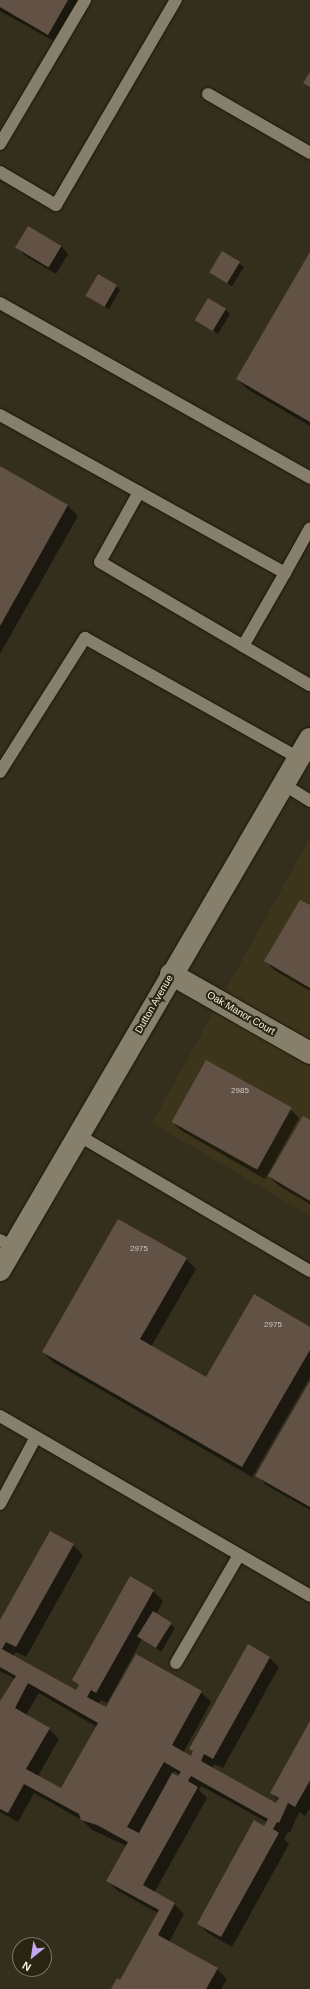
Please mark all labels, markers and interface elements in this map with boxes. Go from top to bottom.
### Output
street label: Dutton Avenue [132,972,176,1036]
street label: Oak Manor Court [205,989,277,1037]
house number: 2985 [231,1086,249,1096]
house number: 2975 [130,1244,148,1254]
house number: 2975 [264,1320,282,1330]
north arrow [12,1937,52,1977]
text: N [20,1959,33,1974]

